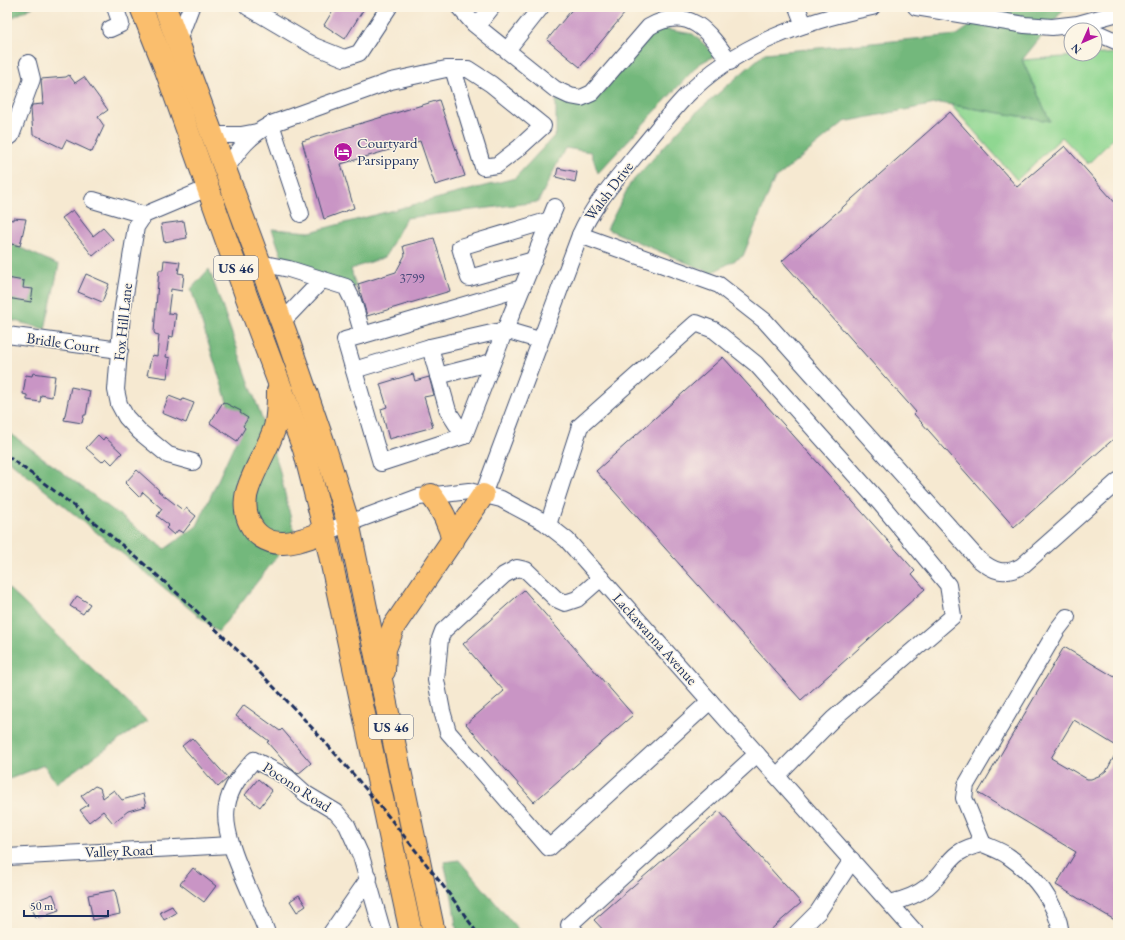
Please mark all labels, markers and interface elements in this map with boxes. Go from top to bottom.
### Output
north arrow [1063,22,1103,62]
text: N [1068,41,1084,57]
place label: Courtyard Parsippany [357,133,420,169]
hotel icon: Courtyard Parsippany [332,141,354,163]
street label: Walsh Drive [580,157,637,224]
road number: US 46 [214,256,258,280]
house number: 3799 [400,270,425,287]
street label: Fox Hill Lane [109,282,136,362]
street label: Bridle Court [25,328,101,357]
street label: Lackawanna Avenue [609,589,702,689]
road number: US 46 [369,715,413,739]
street label: Pocono Road [259,757,335,816]
street label: Valley Road [84,840,154,861]
scale bar [24,892,108,918]
text: 50 m [30,898,54,914]

